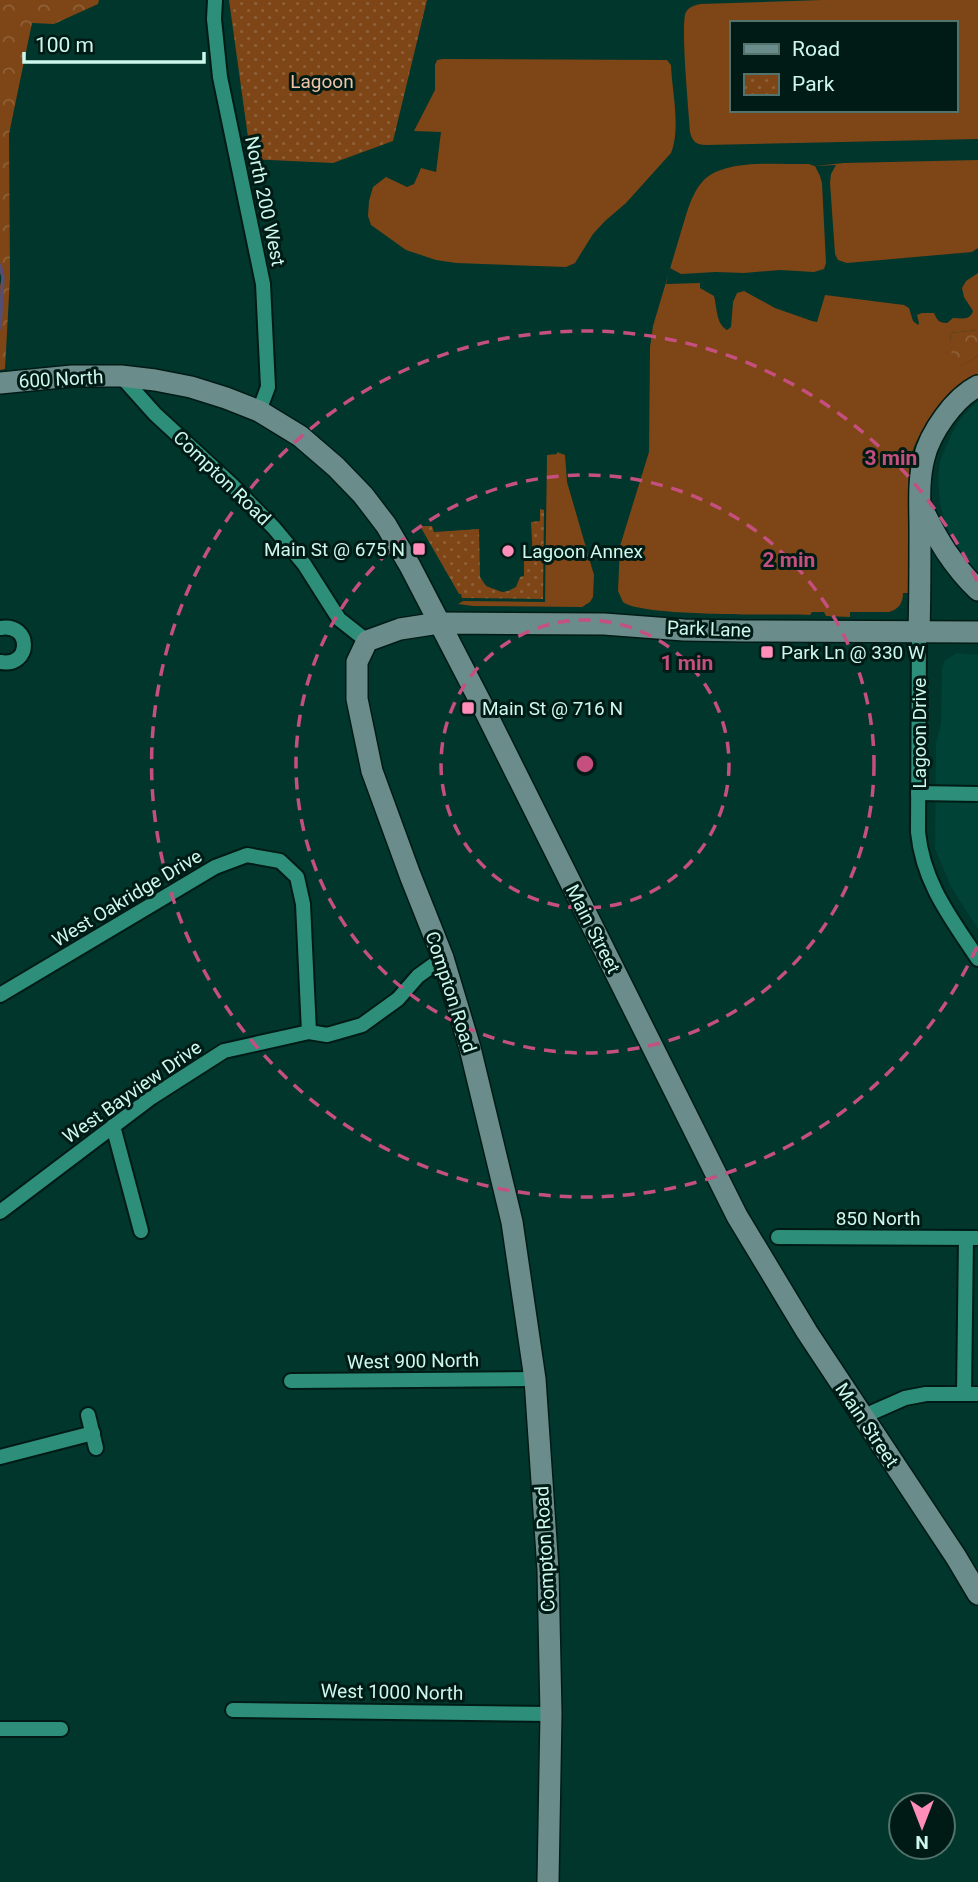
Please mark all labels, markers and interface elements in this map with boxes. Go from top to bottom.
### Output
scale bar [24,21,205,65]
legend [730,21,957,112]
text: 100 m [35,33,94,57]
text: Road [792,37,840,61]
park label: Lagoon [290,70,354,93]
text: Park [792,72,835,96]
street label: North 200 West [240,134,290,268]
street label: 600 North [18,365,104,393]
street label: Compton Road [169,426,275,530]
text: 3 min [865,446,917,470]
place label: Main St @ 675 N [264,538,405,561]
place label: Lagoon Annex [522,540,644,563]
marker: Main St @ 675 N [411,541,427,557]
marker: Lagoon Annex [500,543,516,559]
text: 2 min [763,548,815,572]
street label: Park Lane [667,616,751,642]
place label: Park Ln @ 330 W [781,641,925,664]
marker: Park Ln @ 330 W [759,644,775,660]
text: 1 min [661,651,713,675]
street label: Lagoon Drive [908,678,931,788]
place label: Main St @ 716 N [482,697,623,720]
marker: Main St @ 716 N [460,700,476,716]
centre of rings [573,752,597,776]
street label: West Oakridge Drive [48,844,206,952]
street label: Main Street [561,881,625,977]
street label: Compton Road [421,928,481,1056]
street label: West Bayview Drive [58,1036,206,1148]
street label: 850 North [836,1207,920,1230]
street label: West 900 North [347,1348,479,1374]
street label: Main Street [830,1378,904,1472]
street label: Compton Road [530,1485,560,1613]
street label: West 1000 North [320,1679,464,1705]
north arrow [887,1791,957,1861]
text: N [915,1831,929,1854]

